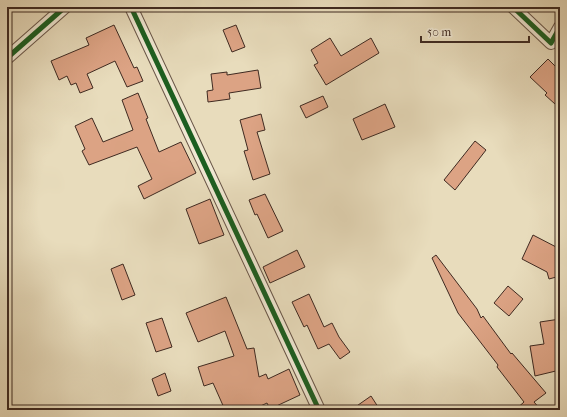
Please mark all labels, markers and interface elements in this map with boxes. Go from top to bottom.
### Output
scale bar [421,18,529,44]
text: 50 m [427,25,451,39]

